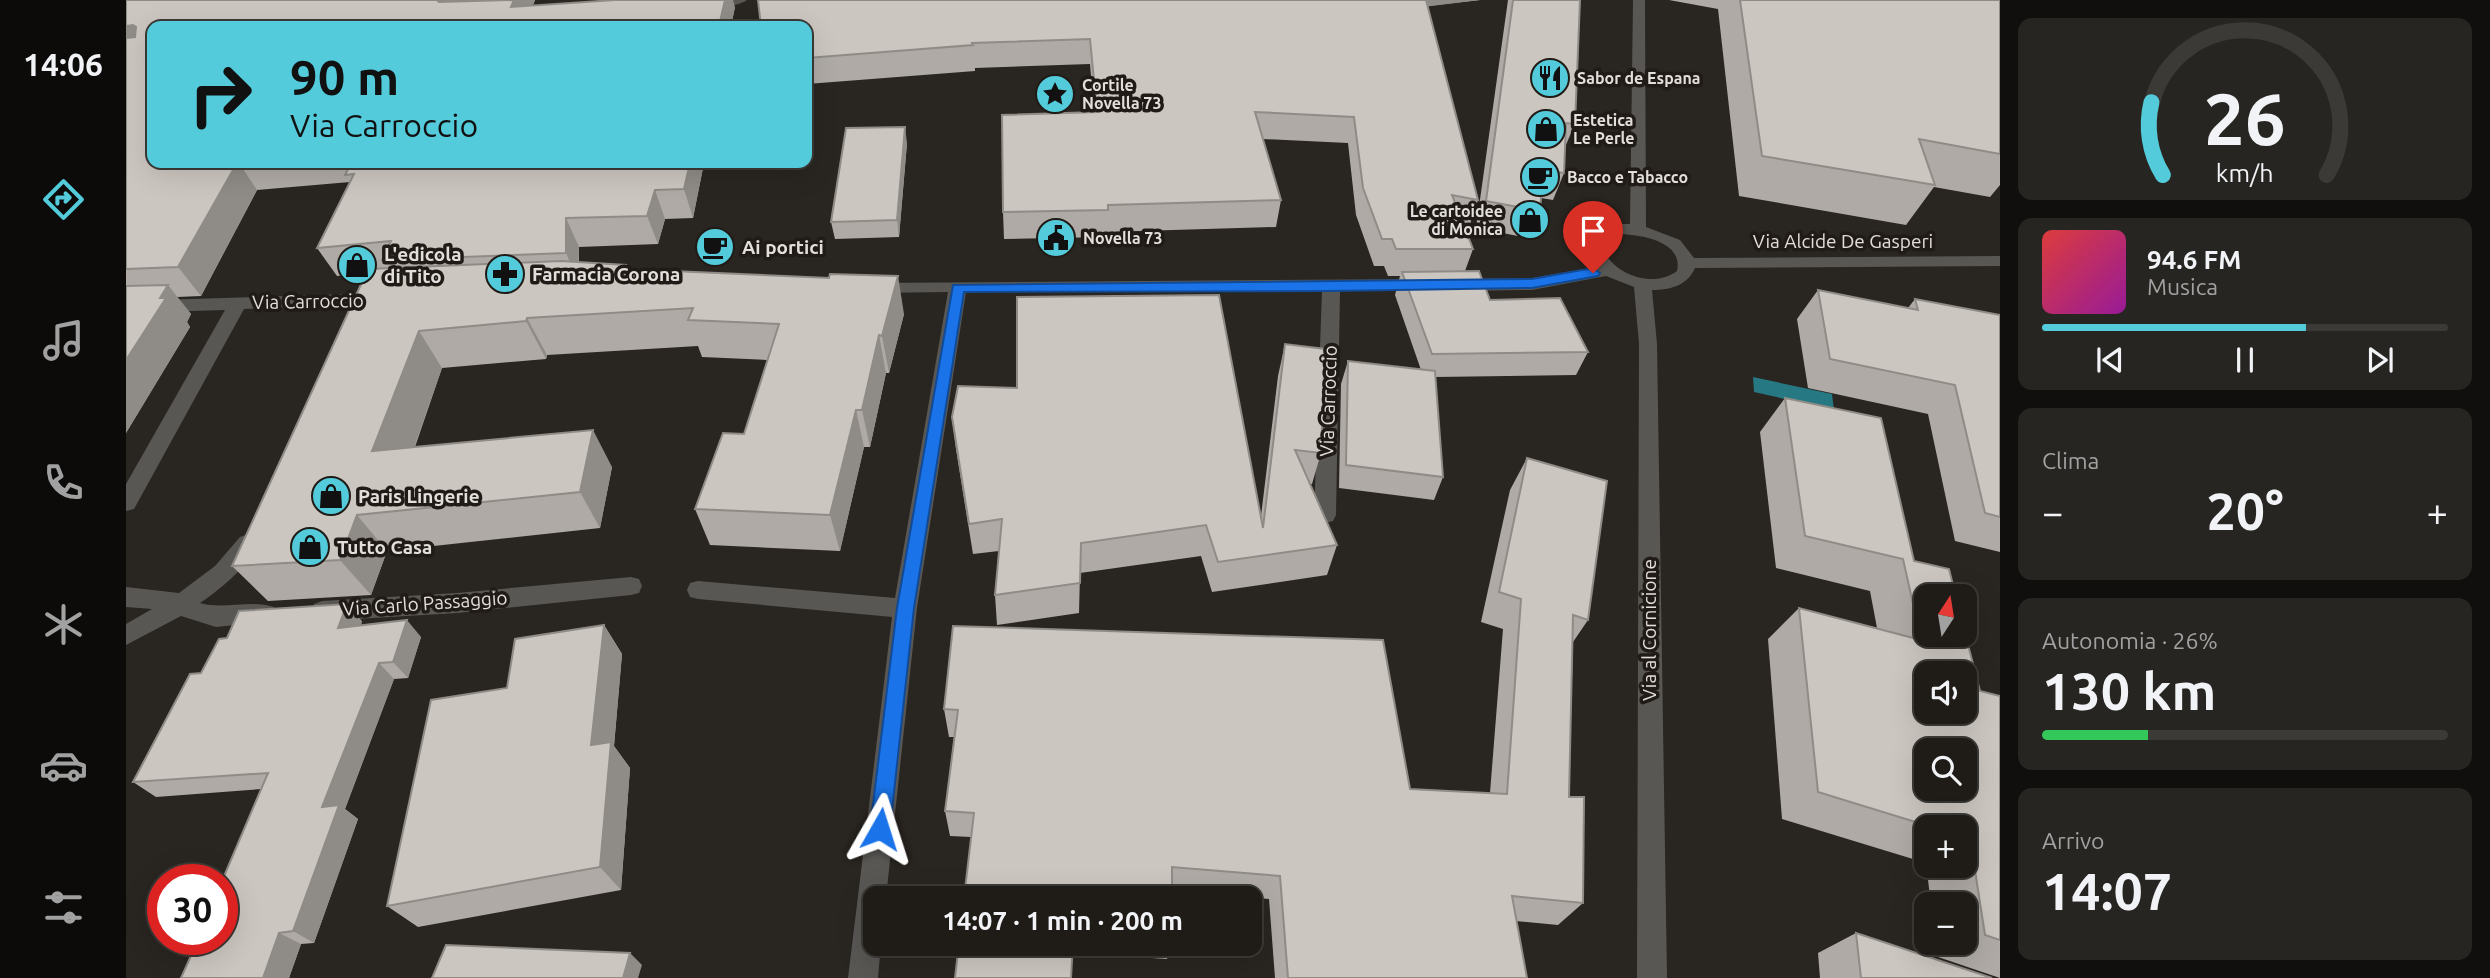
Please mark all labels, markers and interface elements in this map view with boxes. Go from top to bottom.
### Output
text: 14:06 [23,46,103,82]
icon: right [175,49,266,140]
text: 90 m [290,49,399,104]
restaurant icon: Sabor de Espana [1529,57,1571,99]
place label: Sabor de Espana [1577,69,1701,87]
place icon: Cortile Novella 73 [1034,73,1076,115]
place label: Cortile Novella 73 [1082,76,1161,112]
text: 26 [2204,77,2286,159]
text: Via Carroccio [290,107,478,143]
shop icon: Estetica Le Perle [1525,108,1567,150]
place label: Estetica Le Perle [1573,111,1635,147]
cafe icon: Bacco e Tabacco [1519,156,1561,198]
text: km/h [2216,159,2274,187]
place label: Bacco e Tabacco [1567,168,1688,186]
icon: directions [39,175,88,224]
shop icon: Le cartoidee di Monica [1509,199,1551,241]
pin [1563,201,1623,273]
place label: Le cartoidee di Monica [1410,202,1503,238]
icon: arrive [1574,212,1612,250]
public building icon: Novella 73 [1035,217,1077,259]
cafe icon: Ai portici [694,226,736,268]
place label: Novella 73 [1083,229,1162,247]
street label: Via Alcide De Gasperi [1753,230,1933,252]
place label: Ai portici [742,236,824,258]
place label: L'edicola di Tito [384,243,462,287]
shop icon: L'edicola di Tito [336,244,378,286]
text: 94.6 FM [2147,245,2241,274]
pharmacy icon: Farmacia Corona [484,253,526,295]
place label: Farmacia Corona [532,263,680,285]
text: Musica [2147,274,2218,299]
street label: Via Carroccio [252,289,364,313]
icon: music [39,316,88,365]
icon: previous [2091,341,2129,379]
icon: pause [2226,341,2264,379]
icon: next [2361,341,2399,379]
street label: Via Carroccio [1315,345,1341,457]
text: Clima [2042,448,2099,473]
icon: phone [39,458,88,507]
shop icon: Paris Lingerie [310,475,352,517]
text: 20° [2206,482,2284,540]
place label: Paris Lingerie [358,485,480,507]
text: − [2042,491,2063,533]
text: + [2427,491,2448,533]
shop icon: Tutto Casa [289,526,331,568]
place label: Tutto Casa [337,536,432,558]
street label: Via al Cornicione [1638,559,1660,701]
north arrow [1914,584,1978,648]
map controls [1914,584,1977,955]
street label: Via Carlo Passaggio [342,586,508,620]
icon: climate [39,600,88,649]
text: Autonomia · 26% [2042,628,2218,653]
button: sound [1914,661,1977,724]
text: 130 km [2042,662,2216,720]
button: search [1914,738,1977,801]
icon: car [39,741,88,790]
position arrow [843,792,917,866]
button: + [1914,815,1977,878]
text: Arrivo [2042,828,2105,853]
text: 14:07 [2042,862,2172,920]
speed limit sign: 30 [147,864,238,955]
icon: filters [39,883,88,932]
button: − [1914,892,1977,955]
text: 14:07 · 1 min · 200 m [942,906,1183,935]

